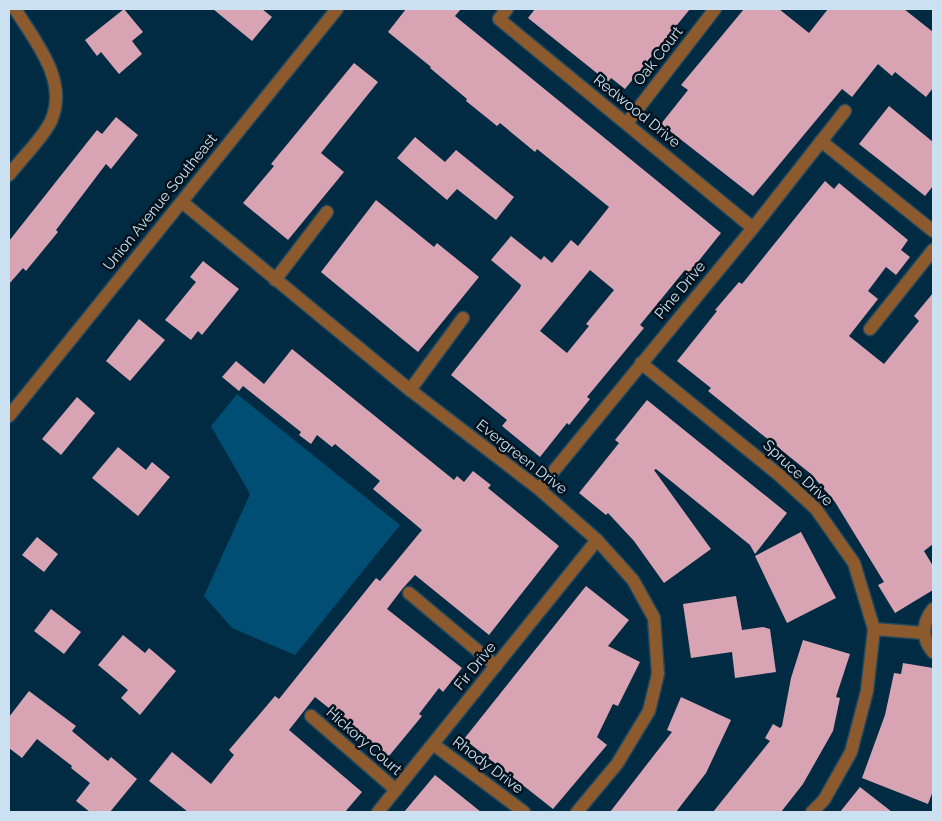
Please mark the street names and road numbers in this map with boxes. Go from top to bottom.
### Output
street label: Oak Court [629,23,687,89]
street label: Redwood Drive [590,71,684,152]
street label: Union Avenue Southeast [99,130,221,274]
street label: Pine Drive [651,257,709,323]
street label: Evergreen Drive [473,416,571,498]
street label: Spruce Drive [759,436,837,510]
street label: Fir Drive [450,638,500,694]
street label: Hickory Court [323,703,405,779]
street label: Rhody Drive [449,733,527,798]

